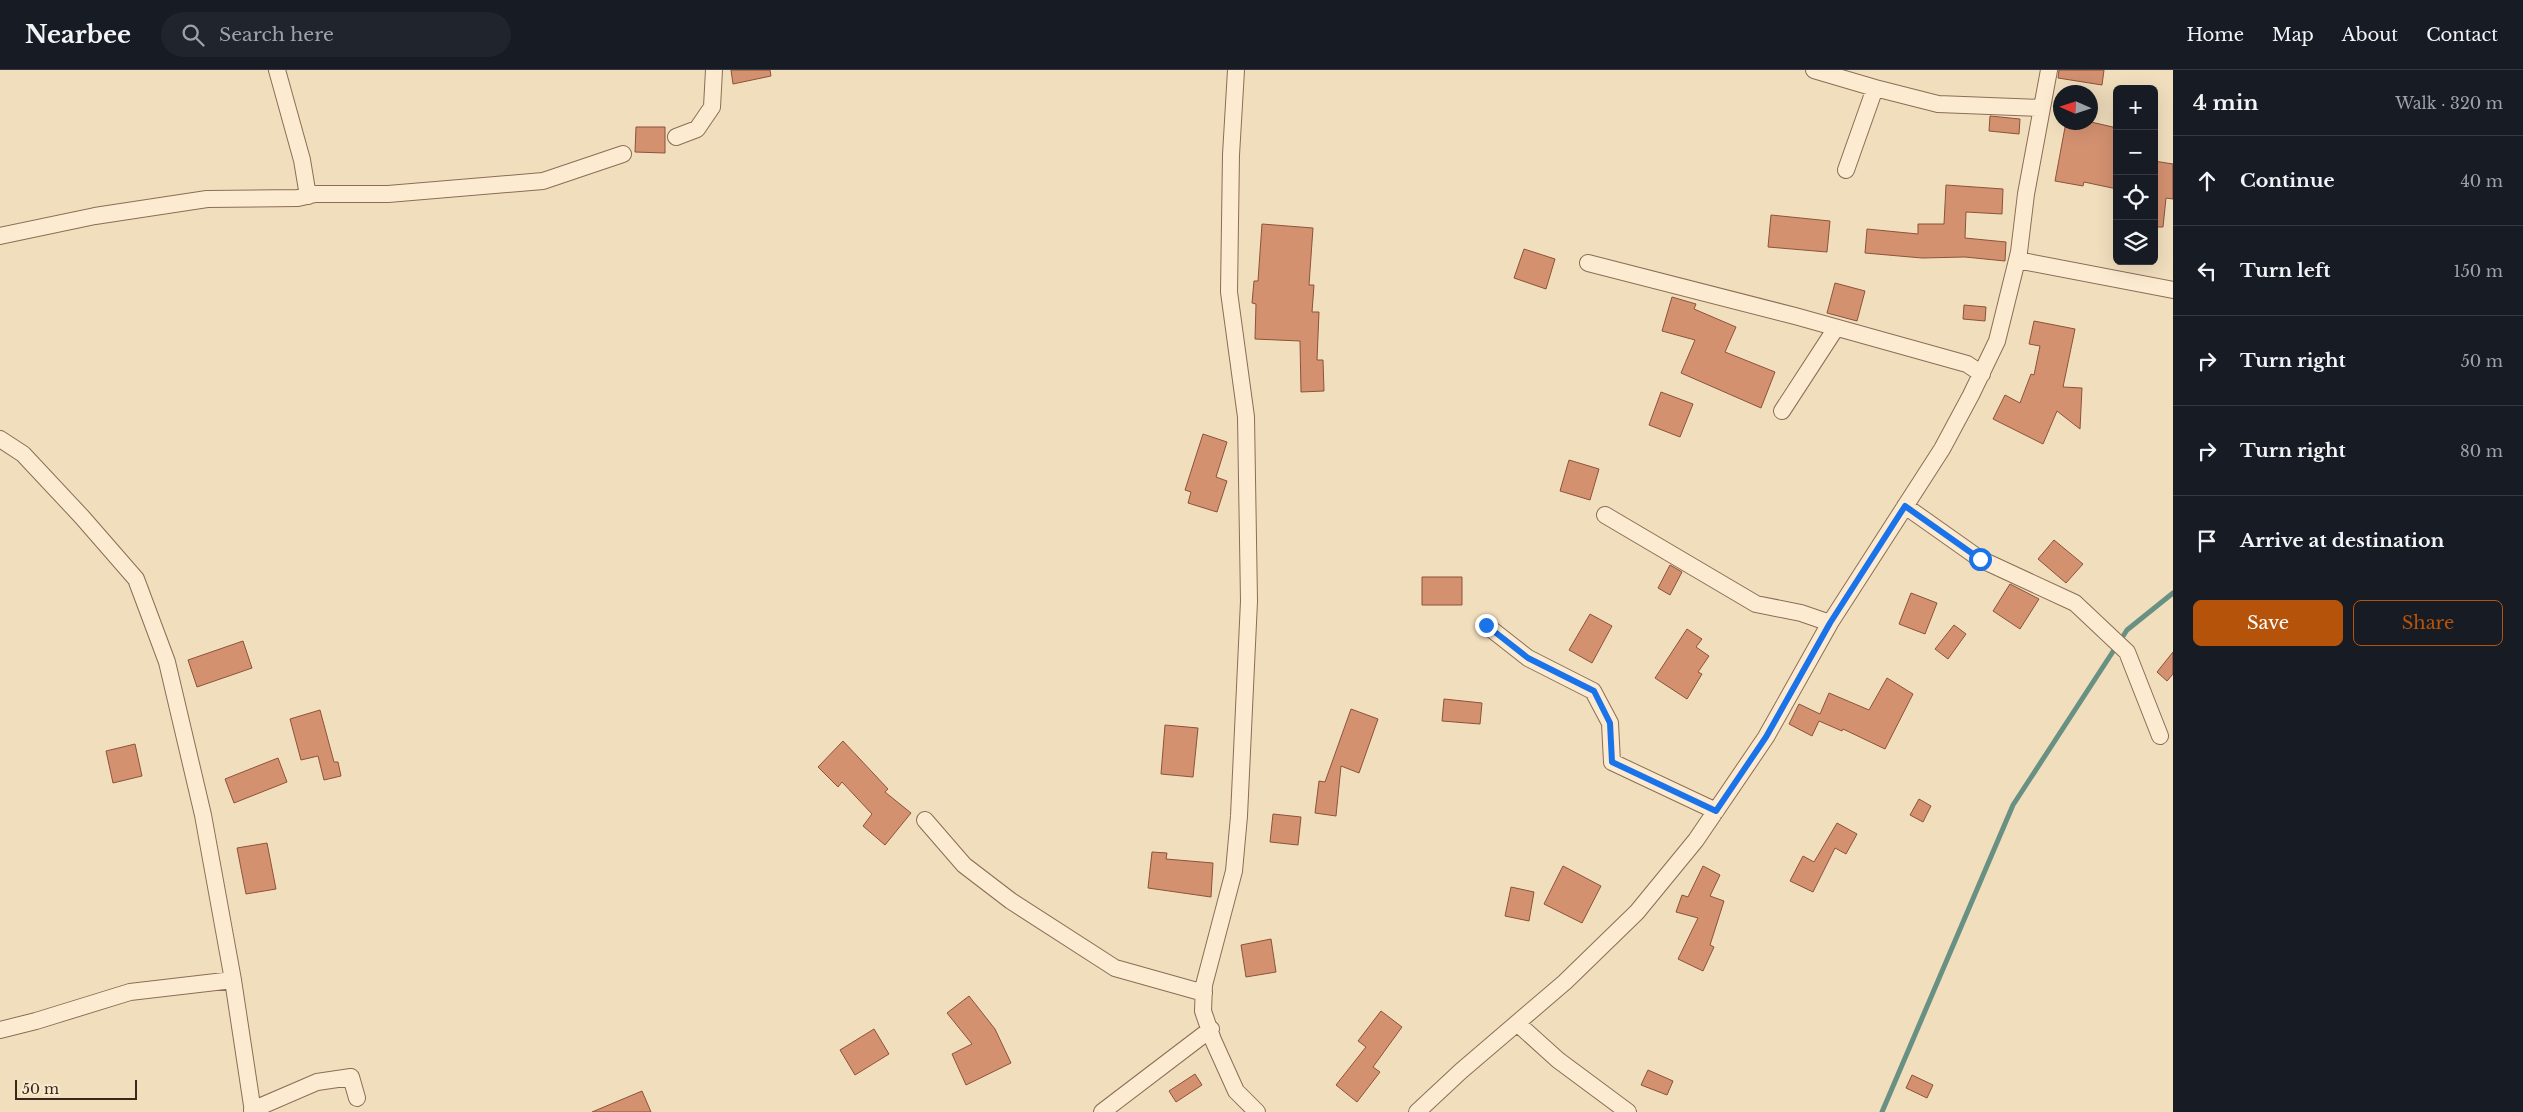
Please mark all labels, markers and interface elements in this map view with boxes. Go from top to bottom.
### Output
search box [161,12,511,57]
text: Nearbee [25,20,131,49]
icon: search [179,21,207,49]
text: Search here [219,23,334,46]
text: Home [2186,24,2244,46]
text: Map [2272,24,2314,46]
text: About [2342,24,2398,46]
text: Contact [2426,24,2498,46]
north arrow [2053,85,2098,130]
map controls [2113,85,2158,265]
button: + [2113,85,2158,130]
text: 4 min [2193,90,2259,116]
text: Walk · 320 m [2395,93,2503,113]
button: − [2113,130,2158,175]
icon: ahead [2193,167,2221,195]
text: Continue [2240,169,2335,192]
text: 40 m [2460,171,2503,191]
button: locate [2113,175,2158,220]
button: layers [2113,220,2158,265]
icon: left [2193,257,2221,285]
text: Turn left [2240,259,2331,282]
text: 150 m [2454,261,2503,281]
icon: right [2193,347,2221,375]
text: Turn right [2240,349,2346,372]
text: 50 m [2461,351,2503,371]
icon: right [2193,437,2221,465]
text: Turn right [2240,439,2346,462]
text: 80 m [2460,441,2503,461]
icon: arrive [2193,527,2221,555]
text: Arrive at destination [2240,529,2444,552]
route start [1969,548,1992,571]
button: Save [2193,600,2343,646]
button: Share [2353,600,2503,646]
route end [1475,614,1498,637]
scale bar [15,1077,138,1100]
text: 50 m [22,1080,59,1098]

